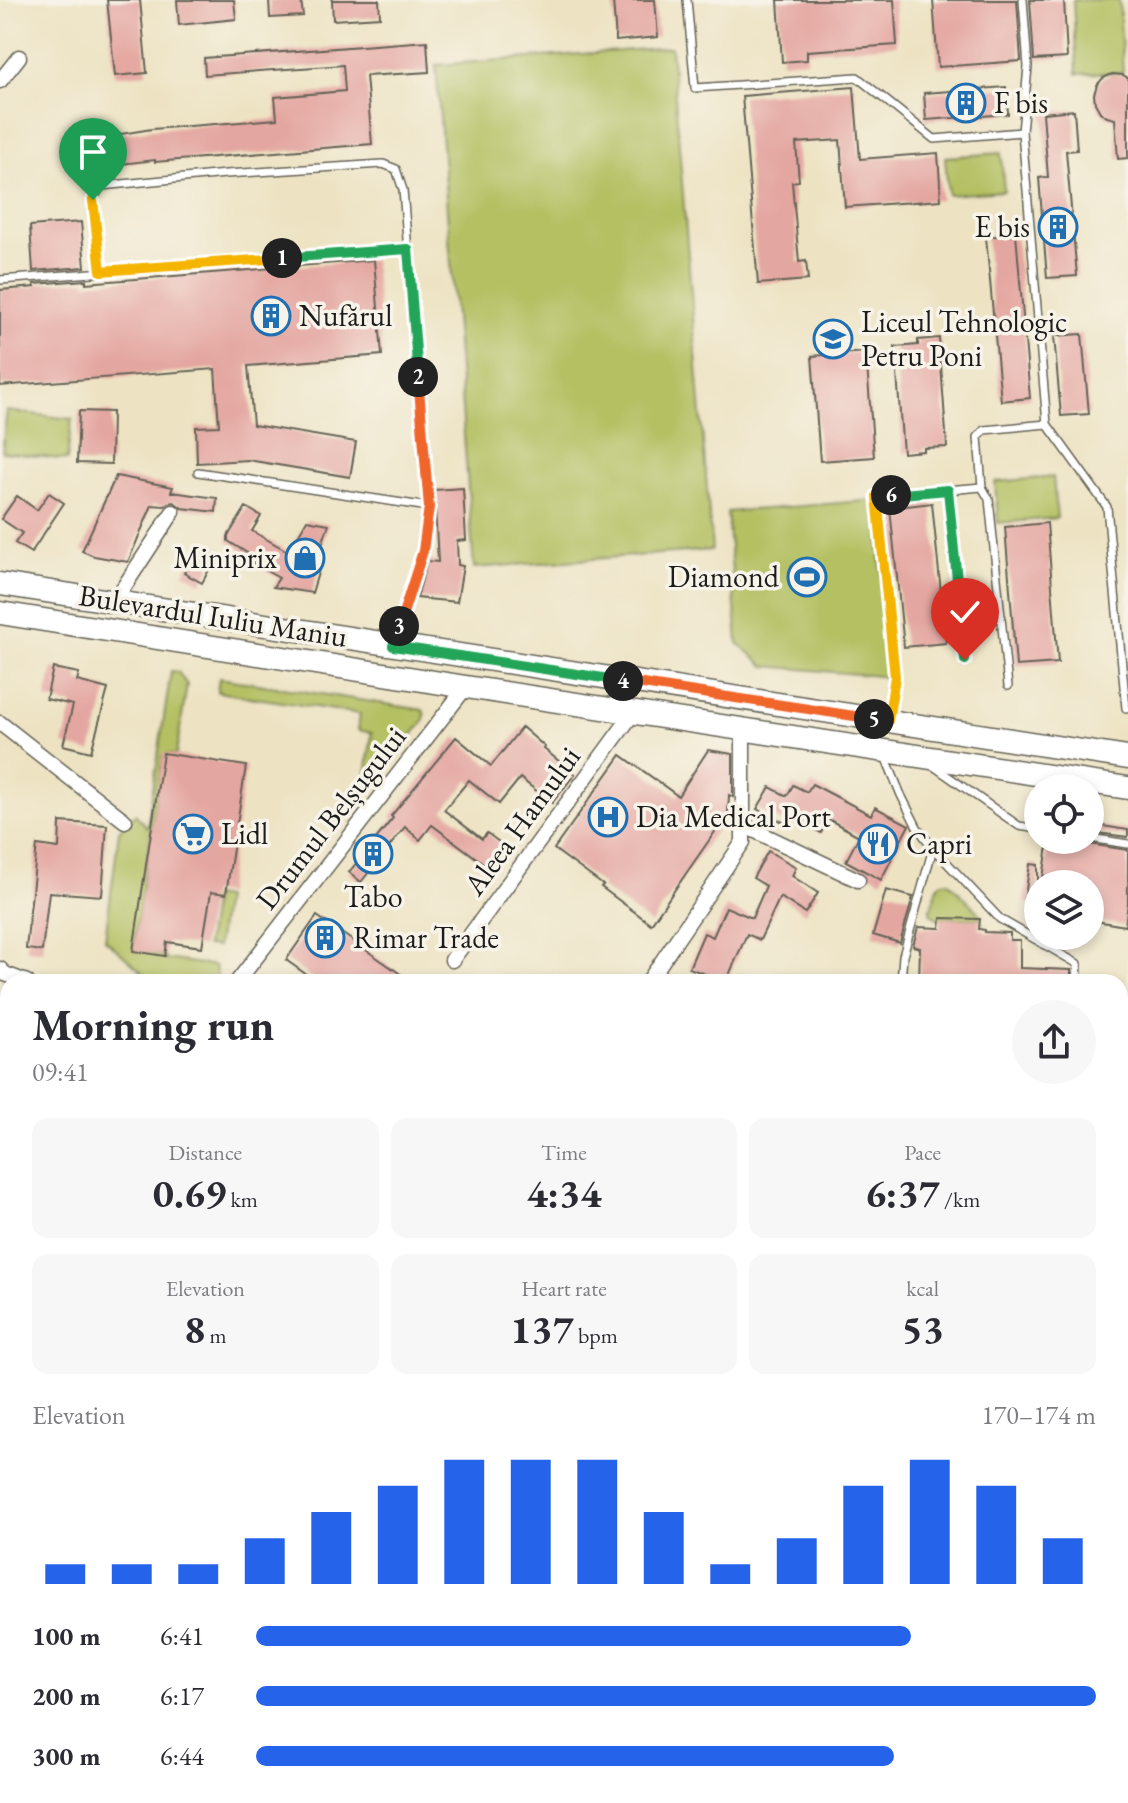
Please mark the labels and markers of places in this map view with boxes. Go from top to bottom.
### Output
building icon: F bis [945,82,987,124]
place label: F bis [994,83,1048,122]
pin [59,118,127,200]
building icon: E bis [1037,206,1079,248]
place label: E bis [975,207,1030,246]
pin: 1 [262,238,302,278]
building icon: Nufărul [250,295,292,337]
place label: Nufărul [299,296,392,335]
place label: Liceul Tehnologic Petru Poni [861,302,1067,375]
school or university icon: Liceul Tehnologic Petru Poni [812,318,854,360]
pin: 2 [398,357,438,397]
pin: 6 [871,475,911,515]
shop icon: Miniprix [284,537,326,579]
place label: Miniprix [174,538,277,577]
sports icon: Diamond [786,556,828,598]
place label: Diamond [668,557,780,596]
pin [931,578,999,660]
pin: 3 [379,606,419,646]
pin: 4 [603,661,643,701]
pin: 5 [854,699,894,739]
hospital icon: Dia Medical Port [587,796,629,838]
place label: Dia Medical Port [636,797,831,836]
supermarket icon: Lidl [172,813,214,855]
place label: Lidl [221,814,268,853]
restaurant icon: Capri [857,823,899,865]
place label: Capri [906,824,972,863]
building icon: Tabo [352,833,394,875]
place label: Tabo [343,877,403,916]
building icon: Rimar Trade [304,917,346,959]
place label: Rimar Trade [353,918,499,957]

